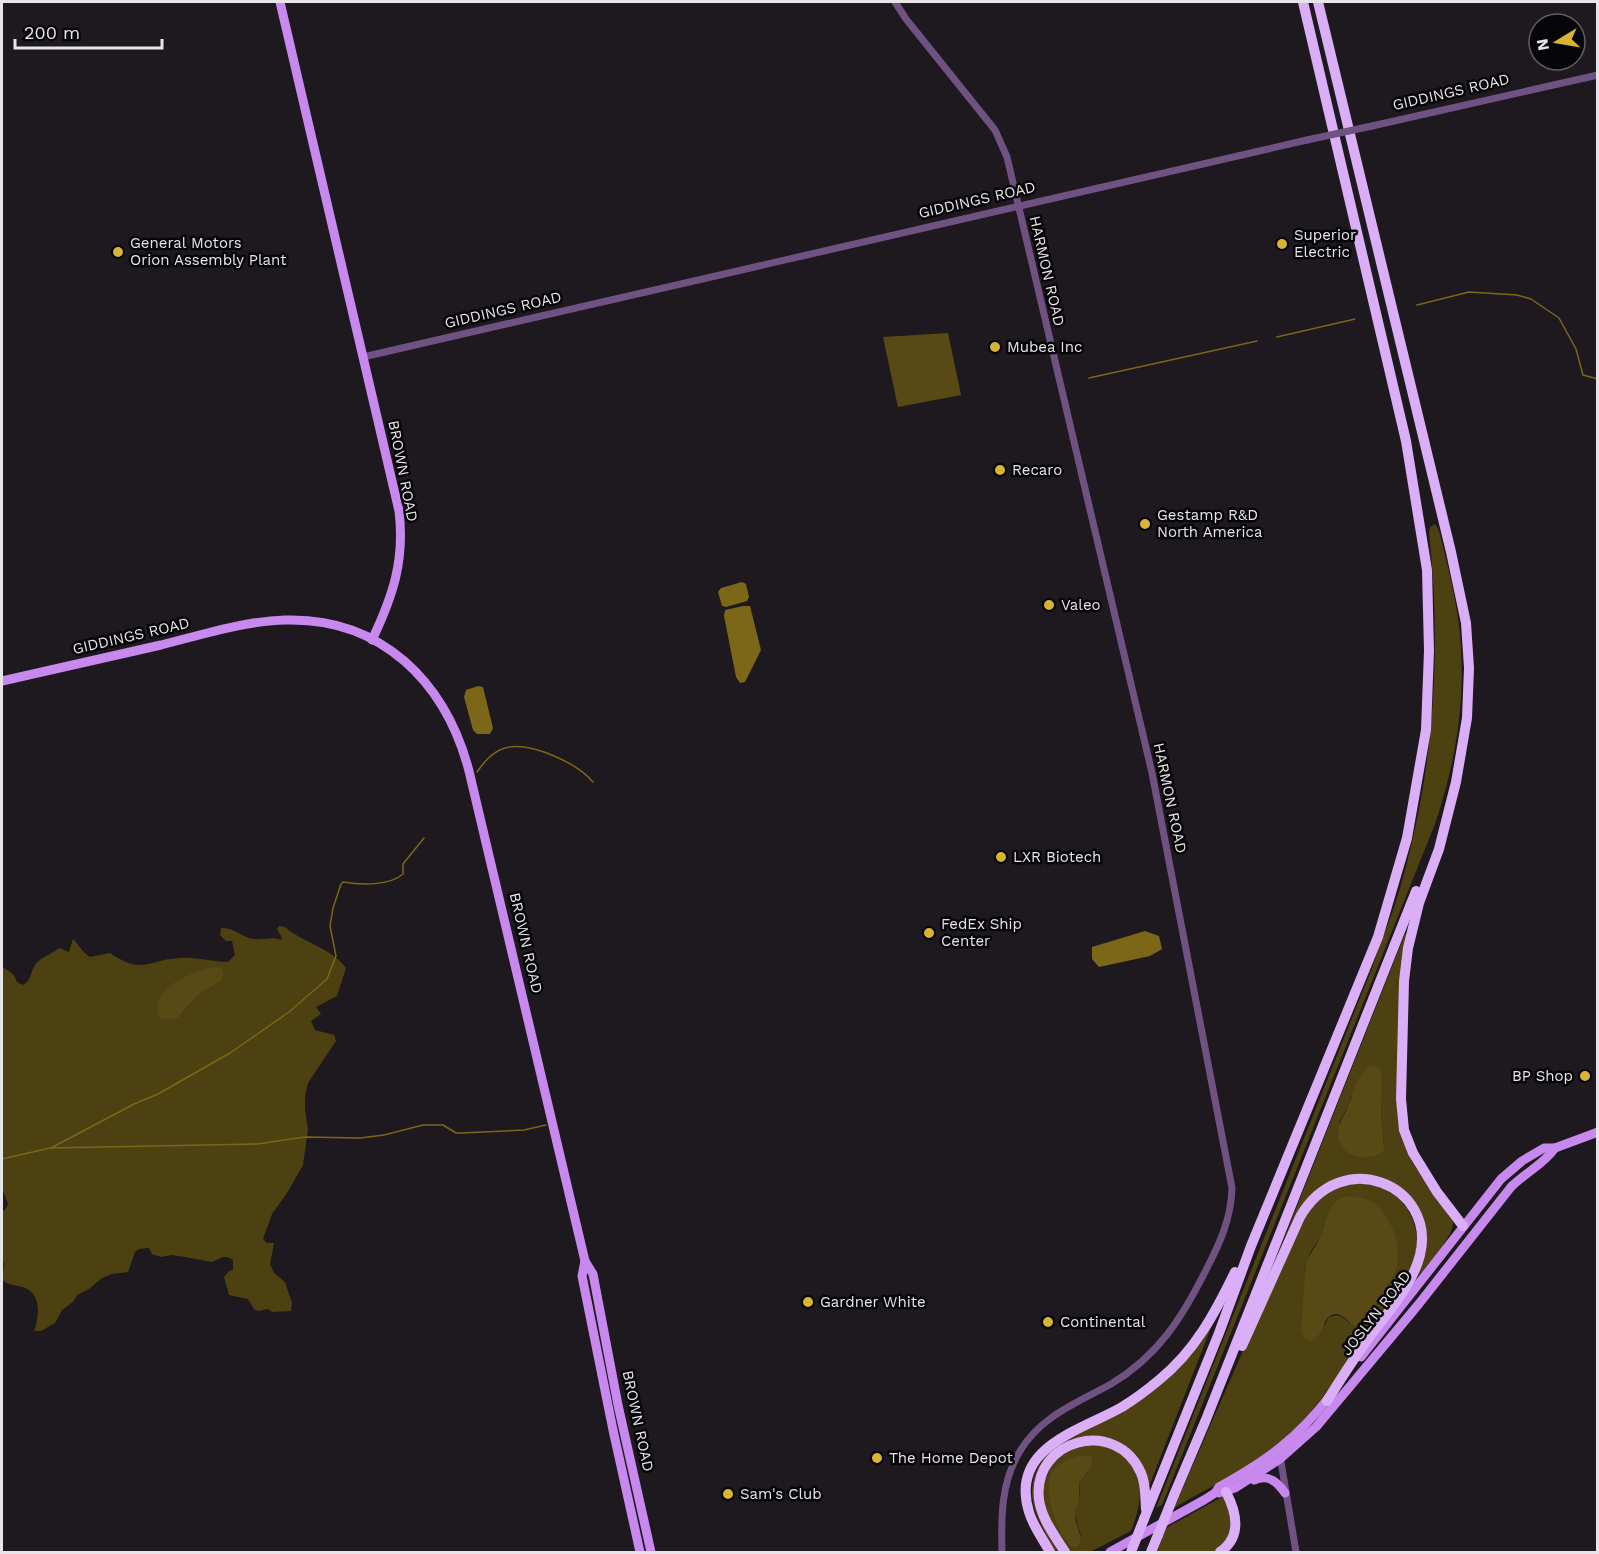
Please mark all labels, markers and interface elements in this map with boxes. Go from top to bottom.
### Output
scale bar [15,12,162,50]
north arrow [1527,12,1587,72]
text: 200 m [24,22,80,43]
text: N [1532,37,1553,52]
street label: GIDDINGS ROAD [1391,70,1511,114]
street label: GIDDINGS ROAD [917,178,1037,222]
street label: HARMON ROAD [1026,214,1068,328]
place label: Superior Electric [1294,226,1356,261]
place label: General Motors Orion Assembly Plant [130,234,287,269]
marker: Superior Electric [1275,237,1289,251]
marker: General Motors Orion Assembly Plant [111,245,125,259]
street label: GIDDINGS ROAD [443,288,563,332]
place label: Mubea Inc [1007,338,1082,356]
marker: Mubea Inc [988,340,1002,354]
street label: BROWN ROAD [384,419,422,523]
place label: Recaro [1012,461,1062,479]
marker: Recaro [993,463,1007,477]
place label: Gestamp R&D North America [1157,506,1263,541]
marker: Gestamp R&D North America [1138,517,1152,531]
place label: Valeo [1061,596,1101,614]
marker: Valeo [1042,598,1056,612]
street label: GIDDINGS ROAD [71,614,191,658]
street label: HARMON ROAD [1149,741,1191,855]
place label: LXR Biotech [1013,848,1101,866]
marker: LXR Biotech [994,850,1008,864]
street label: BROWN ROAD [506,891,546,995]
place label: FedEx Ship Center [941,915,1022,950]
marker: FedEx Ship Center [922,926,936,940]
place label: BP Shop [1512,1067,1573,1085]
marker: BP Shop [1578,1069,1592,1083]
street label: JOSLYN ROAD [1337,1267,1415,1359]
place label: Gardner White [820,1293,926,1311]
marker: Gardner White [801,1295,815,1309]
place label: Continental [1060,1313,1146,1331]
marker: Continental [1041,1315,1055,1329]
street label: BROWN ROAD [619,1369,657,1473]
place label: The Home Depot [889,1449,1014,1467]
marker: The Home Depot [870,1451,884,1465]
place label: Sam's Club [740,1485,822,1503]
marker: Sam's Club [721,1487,735,1501]

